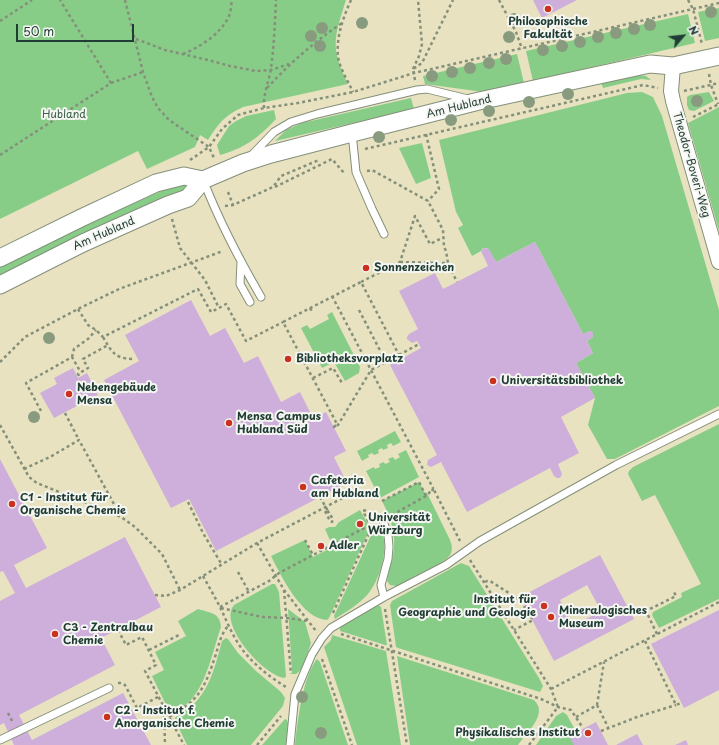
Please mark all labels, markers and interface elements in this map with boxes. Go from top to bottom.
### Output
marker: Philosophische Fakultät [543,4,553,14]
place label: Philosophische Fakultät [508,15,588,41]
scale bar [18,16,136,42]
north arrow [663,16,703,56]
text: 50 m [23,22,54,40]
text: N [684,22,704,38]
street label: Am Hubland [425,93,493,121]
park label: Hubland [42,108,86,122]
street label: Theodor-Boveri-Weg [670,111,712,219]
street label: Am Hubland [71,214,137,254]
place label: Sonnenzeichen [374,261,454,275]
marker: Sonnenzeichen [361,263,371,273]
place label: Bibliotheksvorplatz [296,352,403,366]
marker: Bibliotheksvorplatz [283,354,293,364]
place label: Universitätsbibliothek [501,374,623,388]
marker: Universitätsbibliothek [488,376,498,386]
place label: Nebengebäude Mensa [77,381,156,407]
marker: Nebengebäude Mensa [64,389,74,399]
place label: Mensa Campus Hubland Süd [237,410,321,436]
marker: Mensa Campus Hubland Süd [224,418,234,428]
place label: Cafeteria am Hubland [311,474,379,500]
marker: Cafeteria am Hubland [298,482,308,492]
place label: C1 - Institut für Organische Chemie [20,491,126,517]
marker: C1 - Institut für Organische Chemie [7,499,17,509]
place label: Universität Würzburg [368,511,431,537]
marker: Universität Würzburg [355,519,365,529]
place label: Adler [329,539,359,553]
marker: Adler [316,541,326,551]
place label: Institut für Geographie und Geologie [398,593,536,619]
marker: Institut für Geographie und Geologie [539,601,549,611]
place label: Mineralogisches Museum [559,604,647,630]
marker: Mineralogisches Museum [546,612,556,622]
place label: C3 - Zentralbau Chemie [63,621,153,647]
marker: C3 - Zentralbau Chemie [50,629,60,639]
place label: C2 - Institut f. Anorganische Chemie [115,704,234,730]
marker: C2 - Institut f. Anorganische Chemie [102,712,112,722]
place label: Physikalisches Institut [455,726,580,740]
marker: Physikalisches Institut [583,728,593,738]

